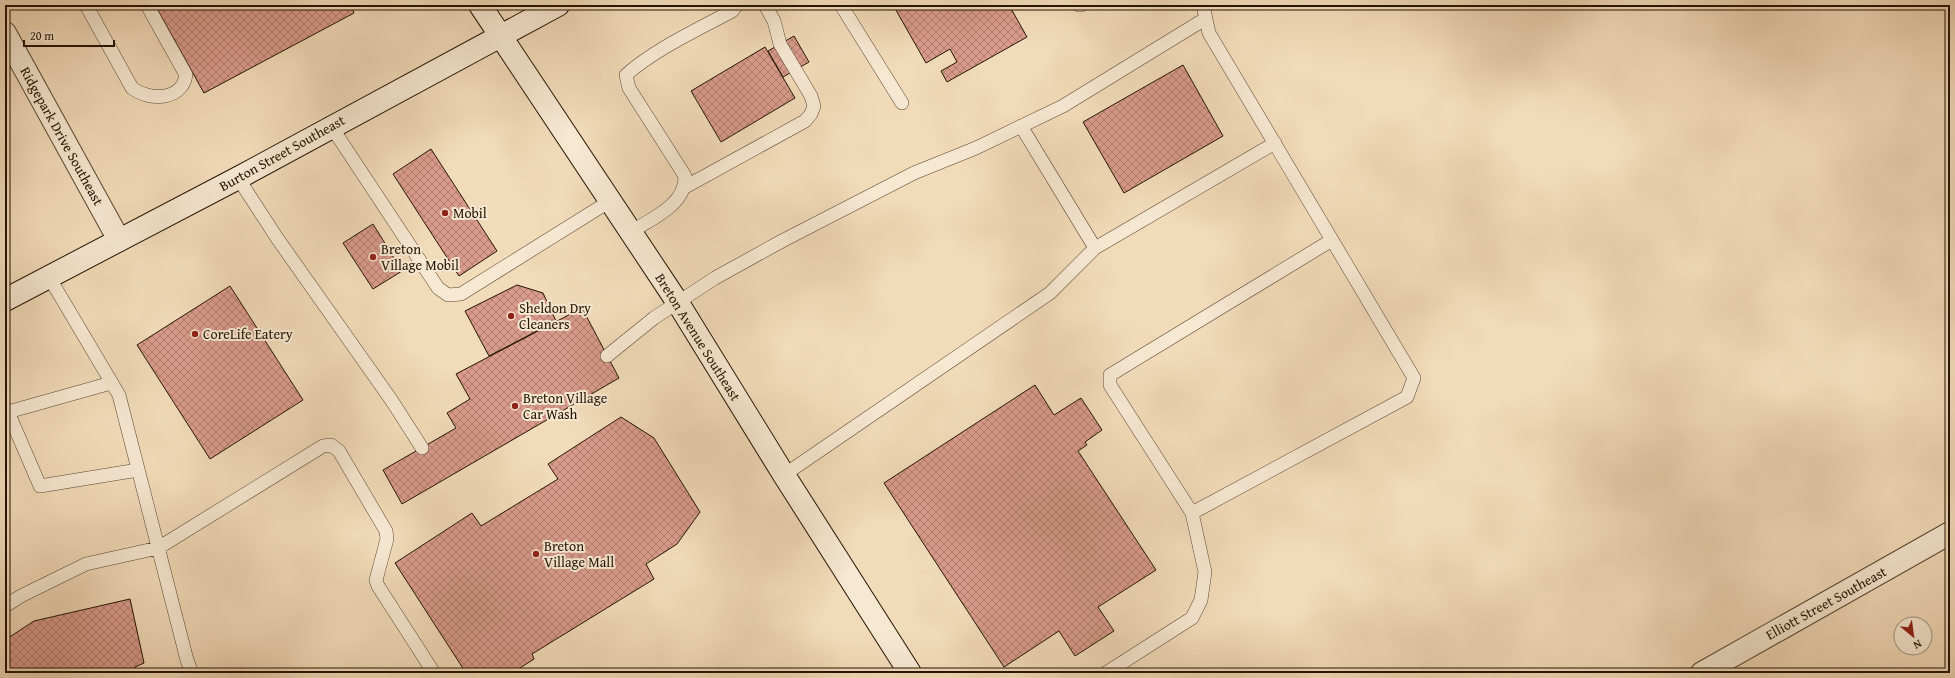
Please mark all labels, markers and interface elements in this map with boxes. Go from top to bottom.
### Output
scale bar [24,22,114,48]
text: 20 m [30,27,54,44]
street label: Ridgepark Drive Southeast [16,63,109,209]
street label: Burton Street Southeast [216,110,348,196]
place label: Mobil [453,203,487,223]
marker: Mobil [440,208,450,218]
place label: Breton Village Mobil [381,239,459,275]
marker: Breton Village Mobil [368,252,378,262]
street label: Breton Avenue Southeast [651,269,746,405]
place label: Sheldon Dry Cleaners [519,298,591,334]
marker: Sheldon Dry Cleaners [506,311,516,321]
place label: CoreLife Eatery [203,324,293,344]
marker: CoreLife Eatery [190,329,200,339]
place label: Breton Village Car Wash [523,388,608,424]
marker: Breton Village Car Wash [510,401,520,411]
place label: Breton Village Mall [544,536,614,572]
marker: Breton Village Mall [531,549,541,559]
street label: Elliott Street Southeast [1762,561,1890,645]
north arrow [1893,616,1933,656]
text: N [1910,636,1925,654]

